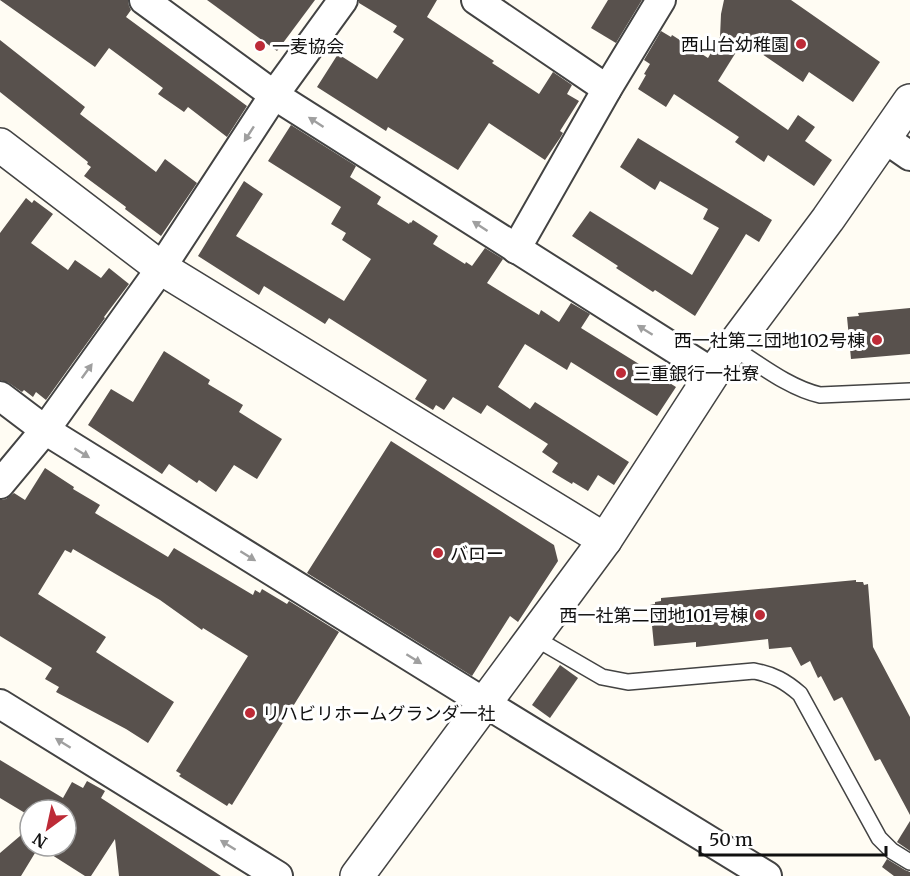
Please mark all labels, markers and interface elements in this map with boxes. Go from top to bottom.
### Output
place label: 西山台幼稚園 [681,33,789,56]
place label: 一麦協会 [272,35,344,58]
marker: 西山台幼稚園 [794,37,808,51]
marker: 一麦協会 [253,39,267,53]
one-way arrow [308,116,324,127]
one-way arrow [243,125,255,141]
one-way arrow [472,221,489,232]
one-way arrow [637,325,653,336]
place label: 西一社第二団地102号棟 [674,329,865,352]
marker: 西一社第二団地102号棟 [870,333,884,347]
place label: 三重銀行一社寮 [633,362,759,385]
one-way arrow [81,363,93,379]
marker: 三重銀行一社寮 [614,366,628,380]
one-way arrow [74,447,90,459]
place label: バロー [450,542,504,565]
marker: バロー [431,546,445,560]
one-way arrow [240,550,256,561]
place label: 西一社第二団地101号棟 [560,604,748,627]
marker: 西一社第二団地101号棟 [753,608,767,622]
one-way arrow [405,654,422,665]
place label: リハビリホームグランダ一社 [262,702,495,725]
marker: リハビリホームグランダ一社 [243,706,257,720]
one-way arrow [54,737,71,748]
north arrow [18,798,78,858]
scale bar [700,819,886,857]
text: 50 m [709,828,753,851]
text: N [29,829,51,852]
one-way arrow [220,840,236,851]

